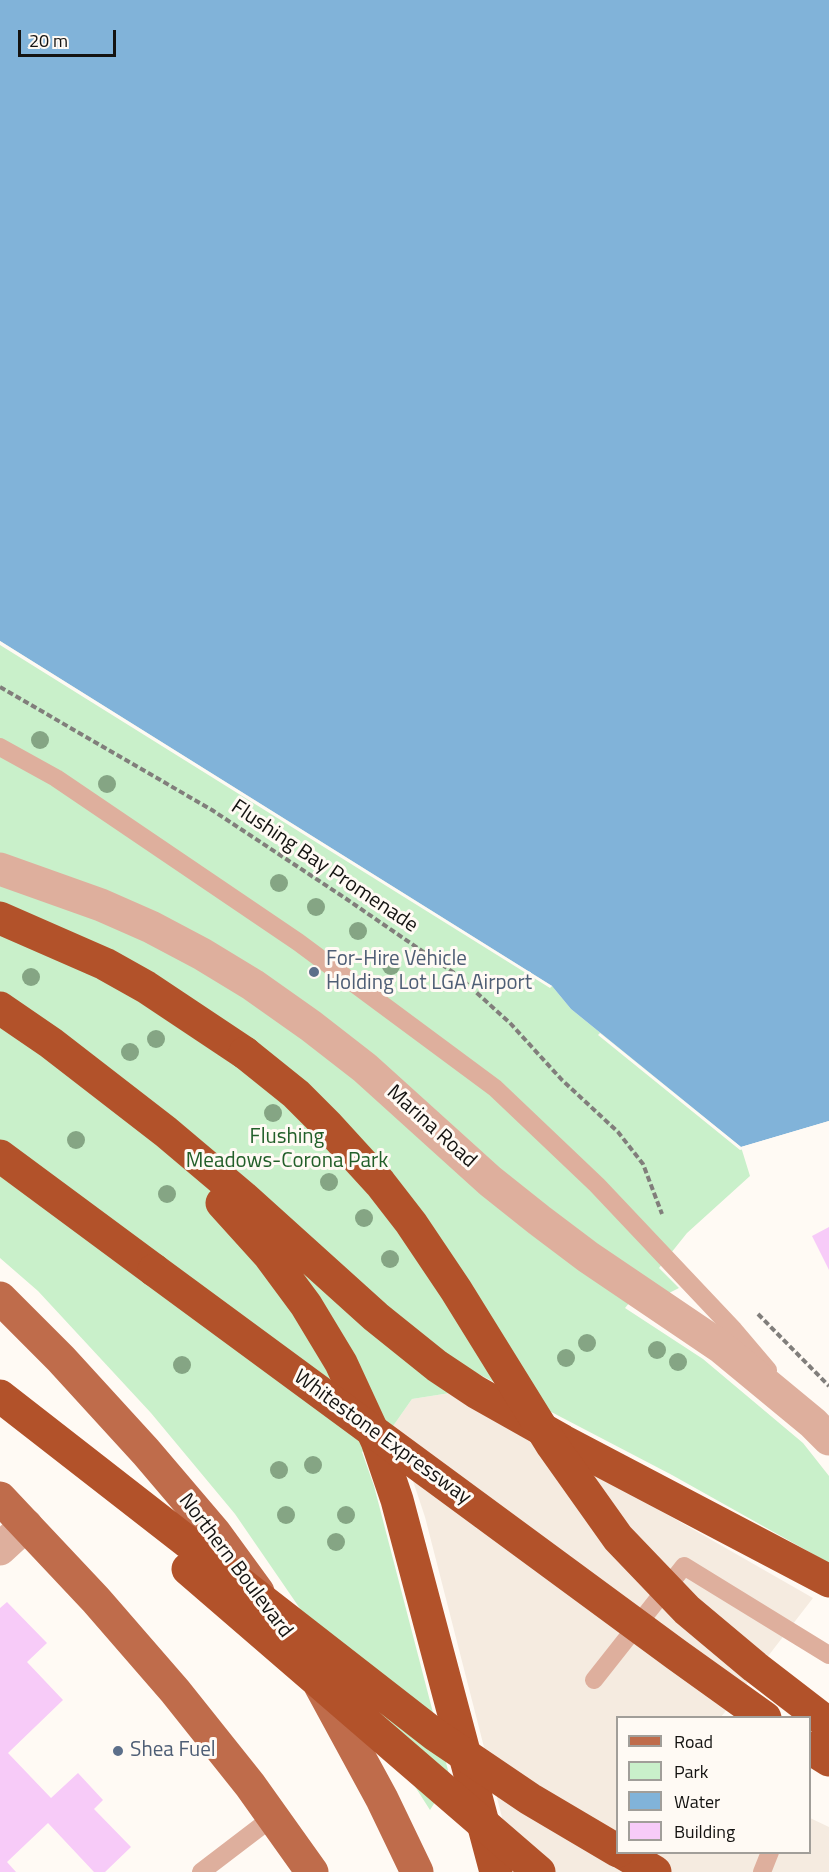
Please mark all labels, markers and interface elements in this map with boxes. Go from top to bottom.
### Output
scale bar [21,18,118,56]
text: 20 m [29,27,68,54]
street label: Flushing Bay Promenade [226,795,422,939]
place label: For-Hire Vehicle Holding Lot LGA Airport [326,947,532,997]
marker: For-Hire Vehicle Holding Lot LGA Airport [307,965,321,979]
street label: Marina Road [381,1080,481,1174]
park label: Flushing Meadows-Corona Park [186,1125,388,1175]
street label: Whitestone Expressway [288,1365,476,1511]
street label: Northern Boulevard [173,1489,297,1643]
legend [616,1716,811,1854]
text: Road [674,1728,713,1755]
place label: Shea Fuel [130,1738,216,1764]
marker: Shea Fuel [111,1744,125,1758]
text: Park [674,1758,708,1785]
text: Water [674,1788,720,1815]
text: Building [674,1818,735,1845]

